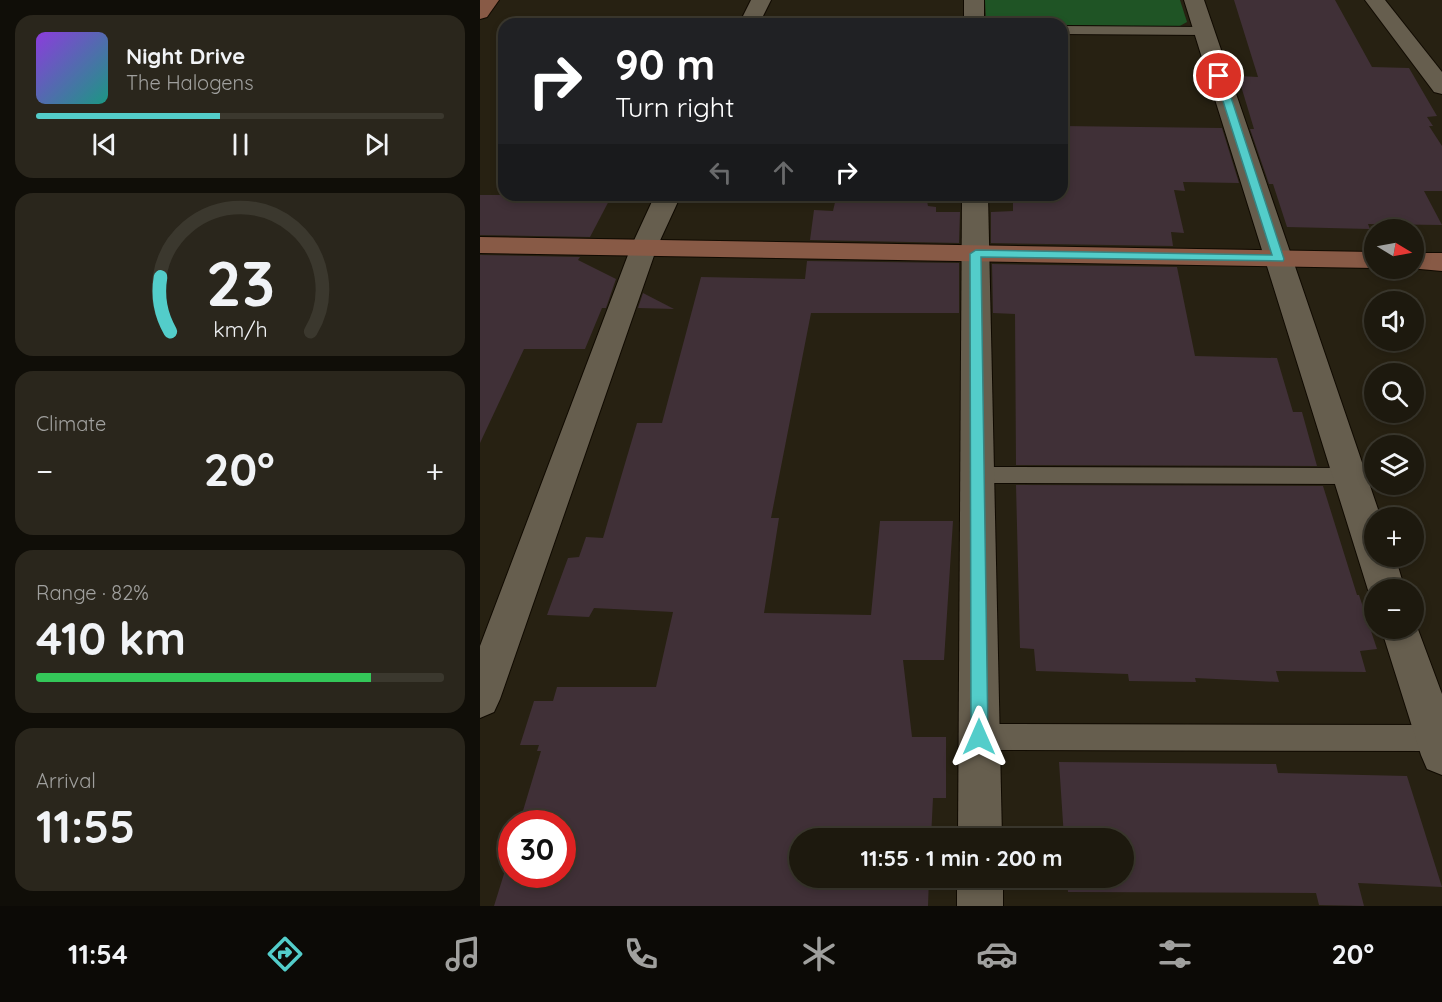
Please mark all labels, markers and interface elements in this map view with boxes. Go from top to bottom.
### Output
text: 90 m [615,38,715,91]
text: Night Drive [126,42,245,70]
icon: right [516,42,594,120]
pin [1193,50,1244,101]
icon: arrive [1202,59,1235,92]
text: The Halogens [126,70,254,95]
text: Turn right [615,90,734,124]
icon: previous [88,128,121,161]
icon: pause [224,128,257,161]
icon: next [360,128,393,161]
icon: left [704,156,737,189]
icon: ahead [767,156,800,189]
icon: right [830,156,863,189]
north arrow [1364,219,1424,279]
map controls [1364,219,1424,639]
text: 23 [205,244,275,322]
button: sound [1364,291,1424,351]
text: km/h [213,316,267,342]
button: search [1364,363,1424,423]
text: Climate [36,411,106,436]
button: layers [1364,435,1424,495]
text: 20° [204,441,275,497]
text: − [36,450,53,491]
text: + [425,450,444,491]
button: + [1364,507,1424,567]
button: − [1364,579,1424,639]
text: Range · 82% [36,580,149,605]
text: 410 km [36,610,186,666]
position arrow [947,705,1011,769]
text: Arrival [36,768,96,793]
text: 11:55 [36,798,135,854]
speed limit sign: 30 [498,810,576,888]
text: 11:55 · 1 min · 200 m [860,844,1063,872]
icon: directions [264,933,306,975]
icon: music [442,933,484,975]
icon: phone [620,933,662,975]
icon: climate [798,933,840,975]
icon: car [976,933,1018,975]
icon: filters [1154,933,1196,975]
text: 11:54 [68,937,128,971]
text: 20° [1331,937,1374,971]

